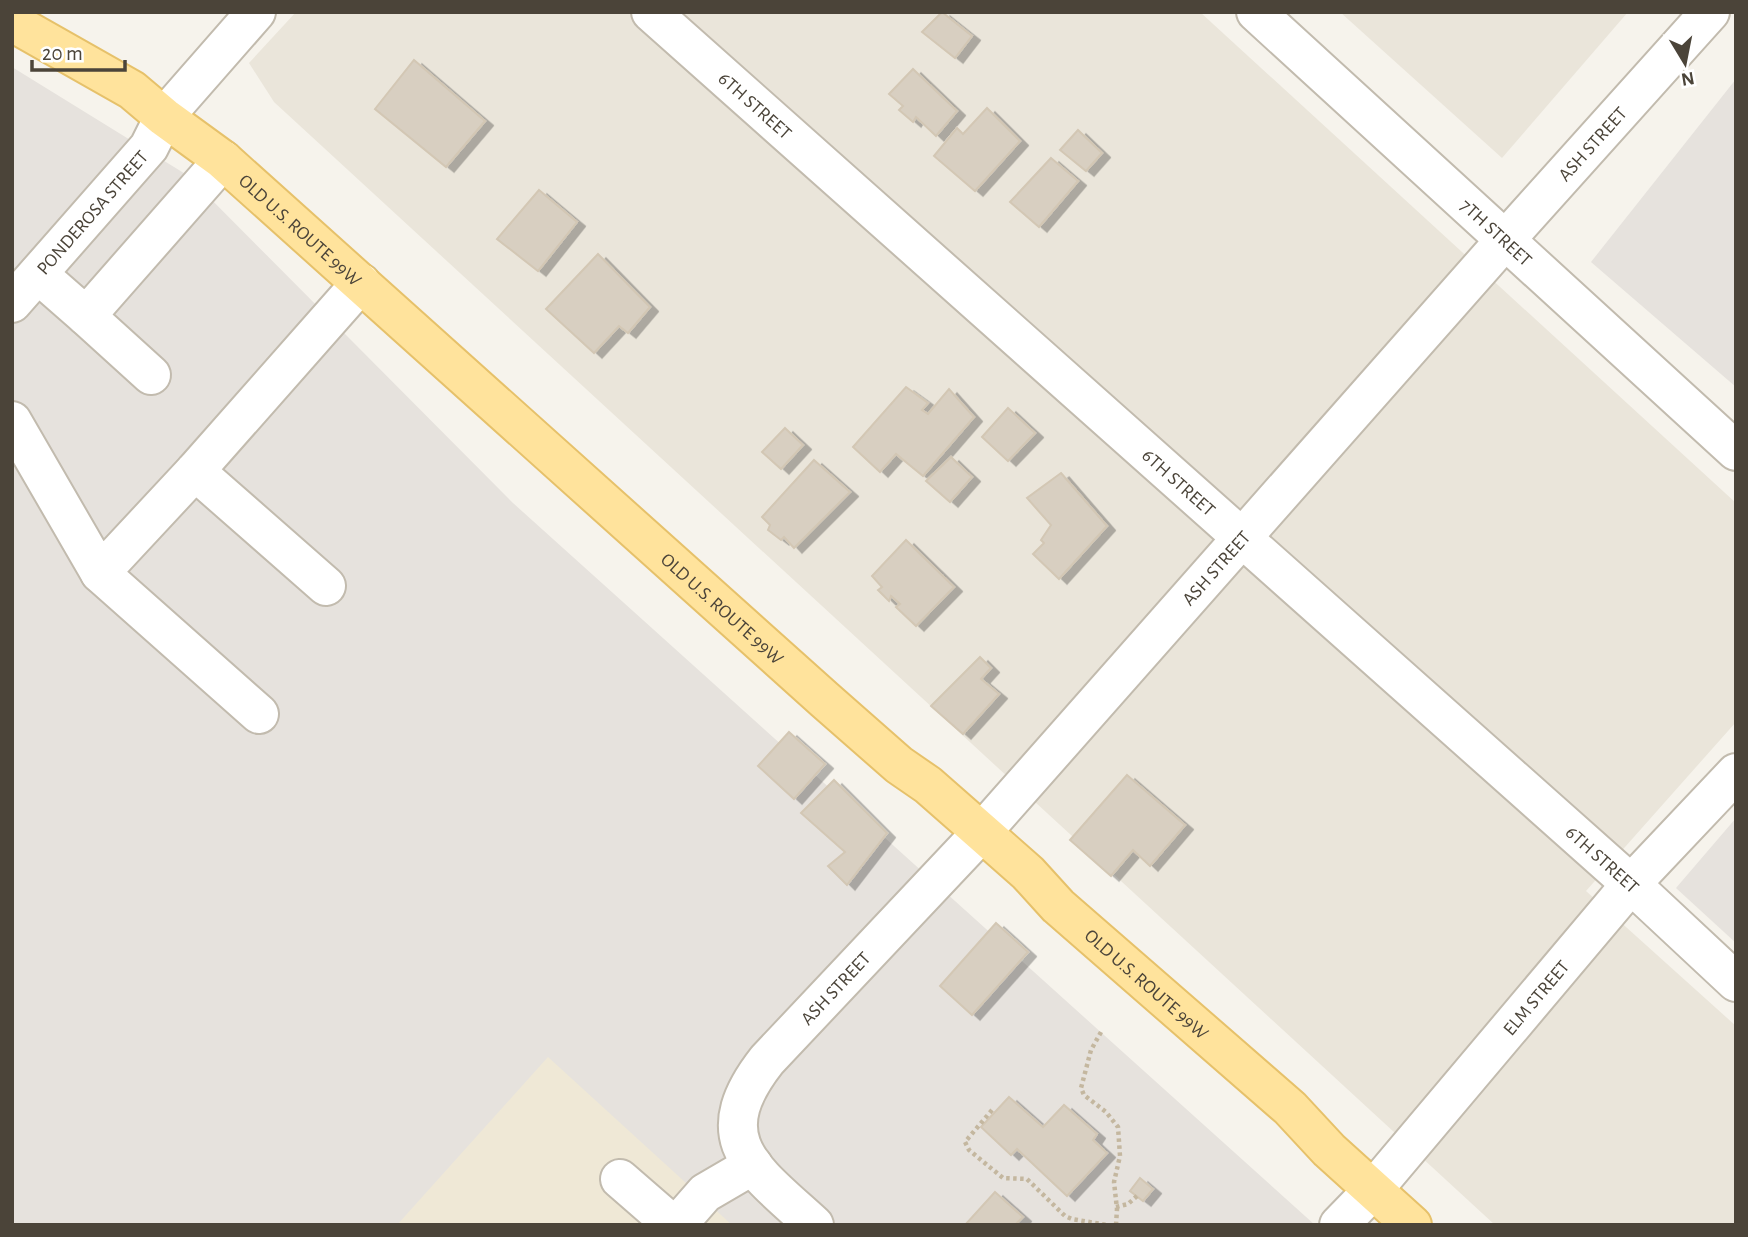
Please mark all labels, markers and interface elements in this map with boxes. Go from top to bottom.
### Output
scale bar [32,28,124,72]
north arrow [1650,28,1720,98]
text: 20 m [42,43,83,64]
text: N [1680,68,1696,89]
street label: 6TH STREET [714,69,795,143]
street label: ASH STREET [1555,104,1631,185]
street label: PONDEROSA STREET [34,147,152,279]
street label: OLD U.S. ROUTE 99W [235,171,364,290]
street label: 7TH STREET [1456,196,1535,270]
street label: 6TH STREET [1138,446,1218,520]
street label: ASH STREET [1179,528,1254,610]
street label: OLD U.S. ROUTE 99W [657,550,786,669]
street label: 6TH STREET [1562,823,1642,897]
street label: OLD U.S. ROUTE 99W [1081,926,1211,1043]
street label: ASH STREET [798,949,875,1029]
street label: ELM STREET [1500,957,1573,1039]

